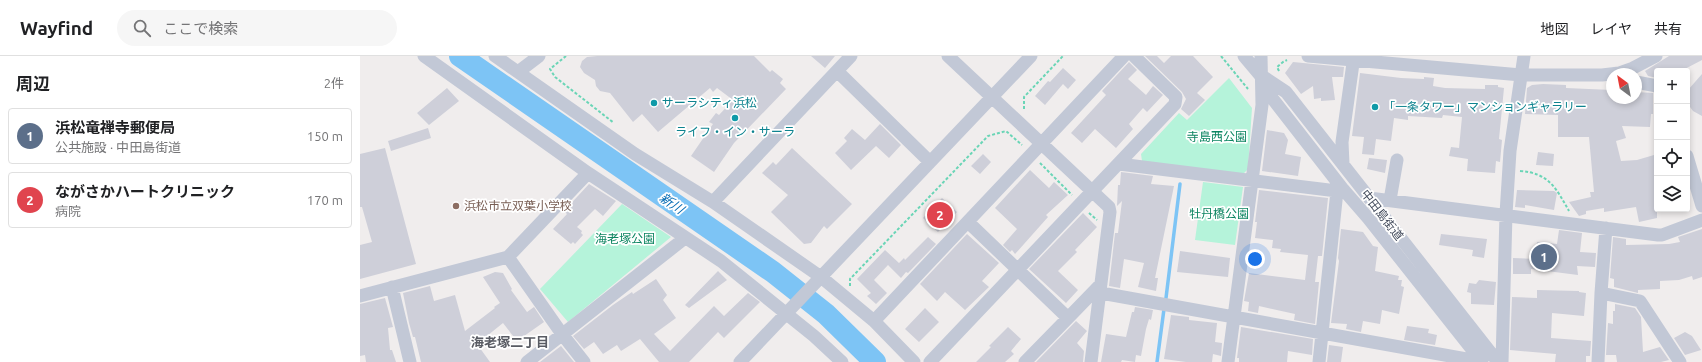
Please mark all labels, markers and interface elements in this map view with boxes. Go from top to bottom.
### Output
search box [117,10,397,46]
text: Wayfind [20,17,93,39]
icon: search [131,17,153,39]
text: ここで検索 [163,20,238,37]
text: 地図 [1540,21,1568,37]
text: レイヤ [1590,21,1632,37]
text: 共有 [1654,21,1682,37]
north arrow [1606,68,1642,104]
map controls [1654,68,1690,212]
button: + [1654,68,1690,104]
text: 周辺 [16,74,50,93]
text: 2件 [324,76,344,90]
place label: サーラシティ浜松 [662,96,757,109]
marker: サーラシティ浜松 [649,98,659,108]
place label: 「一条タワー」マンションギャラリー [1383,100,1587,113]
marker: 「一条タワー」マンションギャラリー [1370,102,1380,112]
button: − [1654,104,1690,140]
marker: ライフ・イン・サーラ [730,113,740,123]
text: 浜松竜禅寺郵便局 [55,119,175,136]
place label: ライフ・イン・サーラ [675,125,795,138]
text: 1 [26,129,34,143]
text: 150 m [307,129,343,143]
park label: 寺島西公園 [1187,130,1247,143]
text: 公共施設 · 中田島街道 [55,140,181,154]
button: locate [1654,140,1690,176]
button: layers [1654,176,1690,212]
text: ながさかハートクリニック [55,183,235,200]
street label: 中田島街道 [1359,187,1406,242]
water label: 新川 [657,190,688,217]
text: 2 [26,193,34,207]
text: 170 m [307,193,343,207]
place label: 浜松市立双葉小学校 [464,199,572,212]
pin: 2 [927,200,953,230]
marker: 浜松市立双葉小学校 [451,201,461,211]
text: 病院 [55,204,81,218]
park label: 牡丹橋公園 [1189,207,1249,220]
park label: 海老塚公園 [595,232,655,245]
pin: 1 [1531,242,1557,272]
your location [1245,249,1265,269]
district label: 海老塚二丁目 [471,335,549,349]

